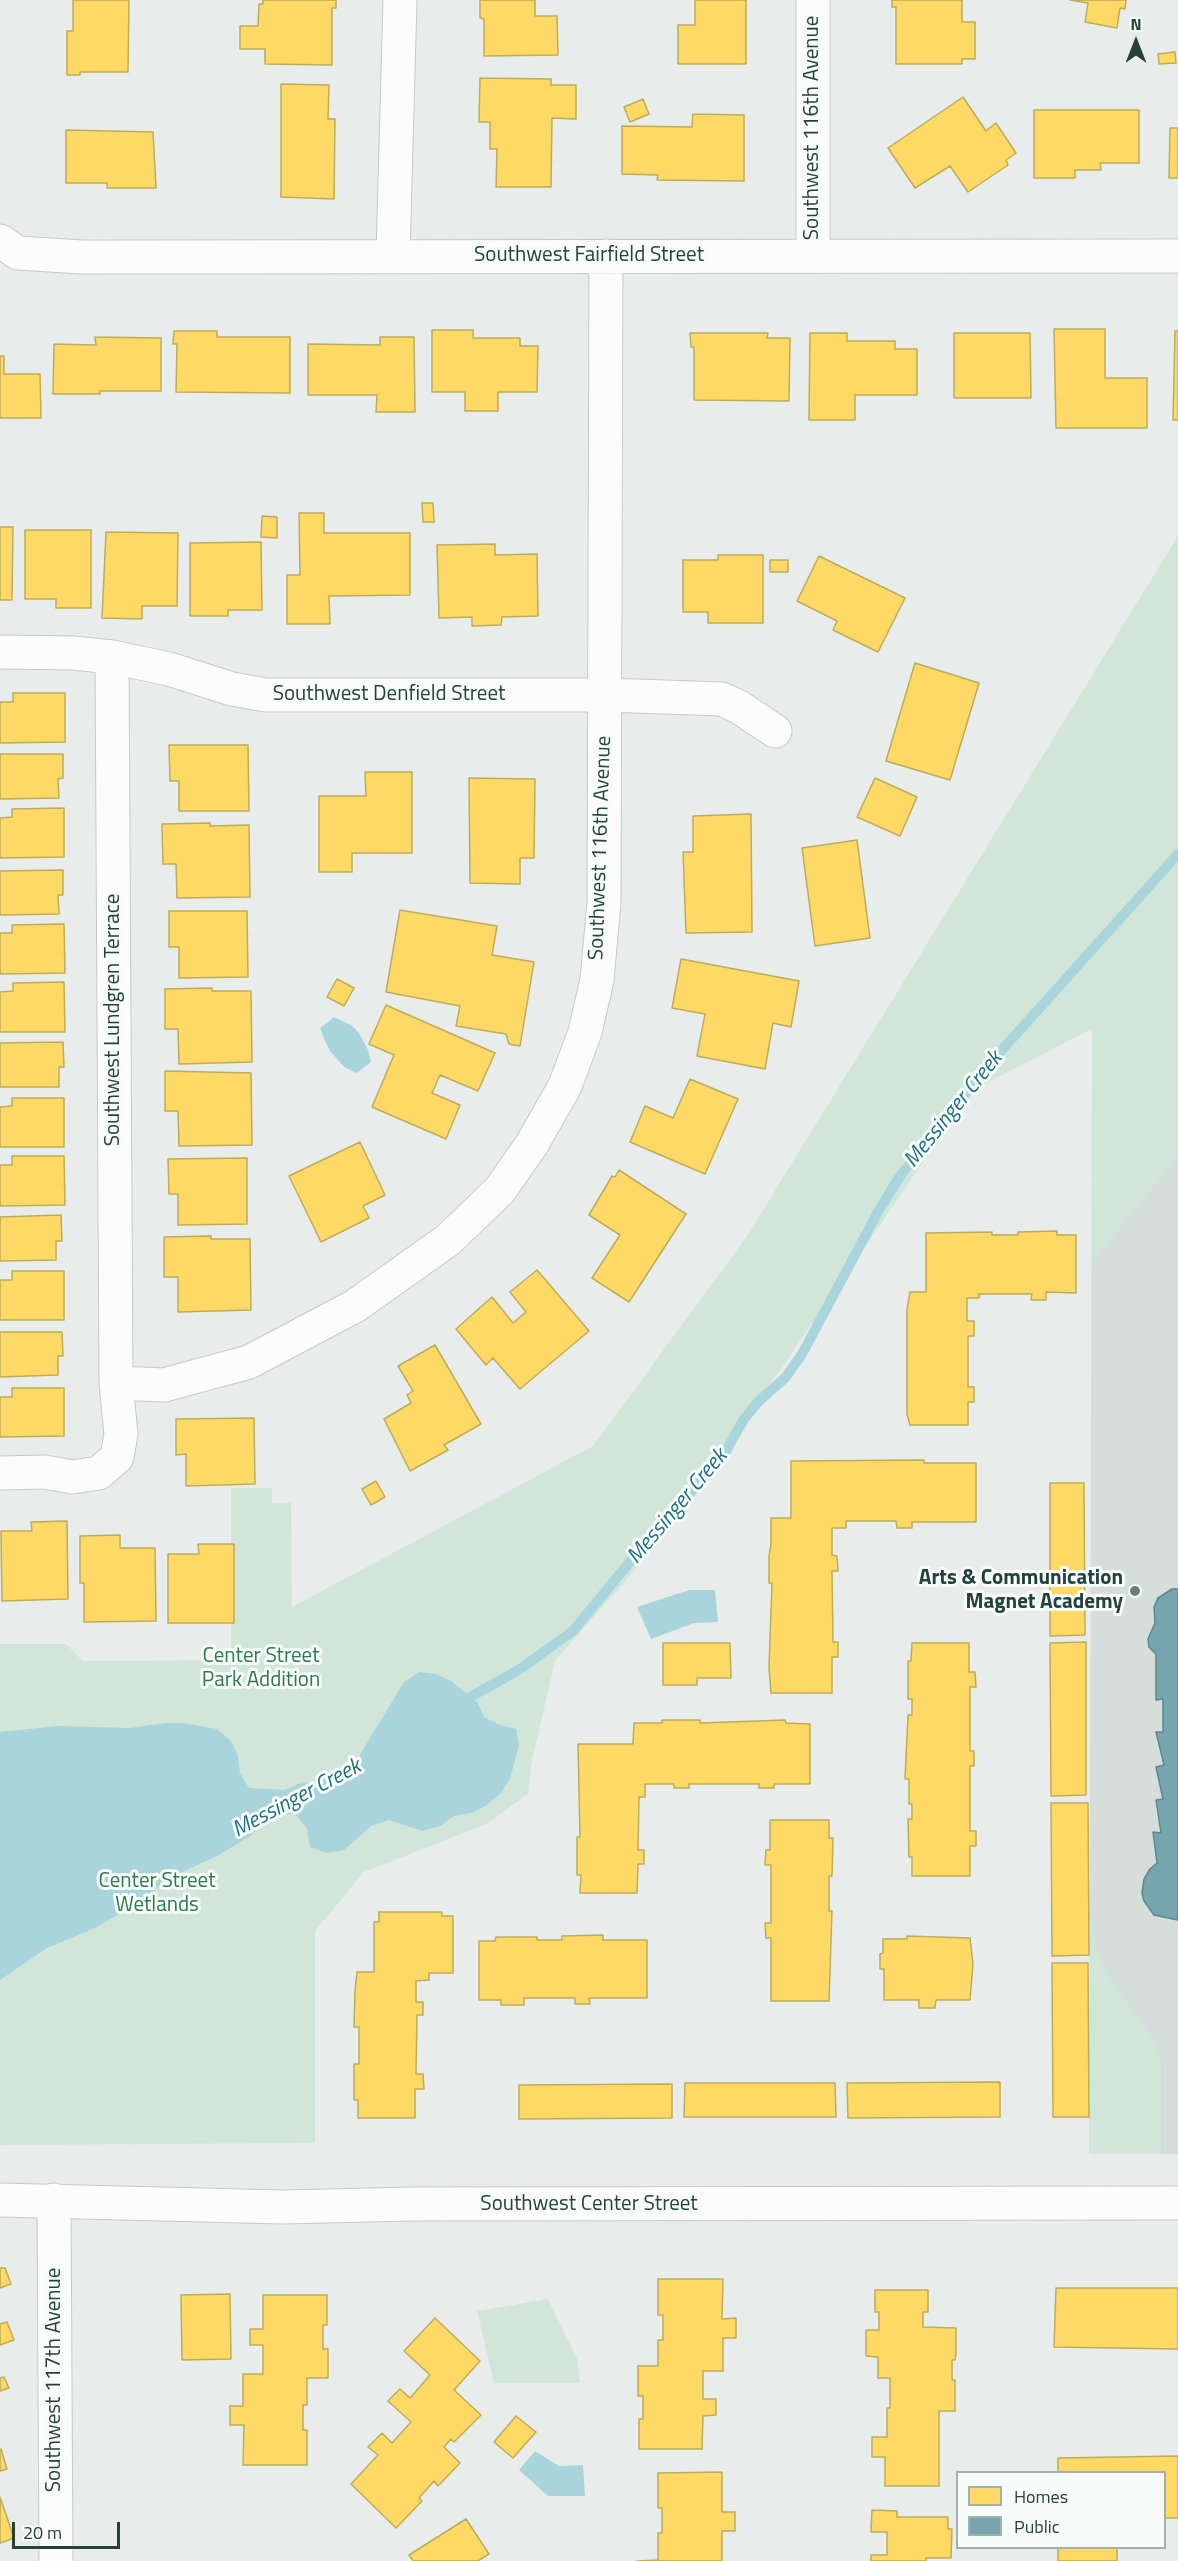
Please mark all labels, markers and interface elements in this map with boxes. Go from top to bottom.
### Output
north arrow [1106,12,1166,72]
text: N [1130,12,1142,36]
street label: Southwest 116th Avenue [800,16,826,240]
street label: Southwest Fairfield Street [474,243,704,269]
street label: Southwest Denfield Street [273,682,505,708]
street label: Southwest 116th Avenue [584,735,618,961]
street label: Southwest Lundgren Terrace [101,894,127,1146]
water label: Messinger Creek [899,1047,1009,1173]
water label: Messinger Creek [622,1444,734,1570]
place label: Arts & Communication Magnet Academy [919,1566,1123,1616]
marker: Arts & Communication Magnet Academy [1128,1584,1142,1598]
park label: Center Street Park Addition [202,1644,320,1694]
water label: Messinger Creek [228,1754,366,1844]
park label: Center Street Wetlands [98,1869,216,1919]
street label: Southwest Center Street [480,2192,698,2218]
street label: Southwest 117th Avenue [42,2268,68,2492]
legend [956,2471,1166,2549]
text: Homes [1014,2483,1068,2510]
scale bar [15,2510,123,2548]
text: Public [1014,2513,1060,2540]
text: 20 m [23,2519,62,2546]

